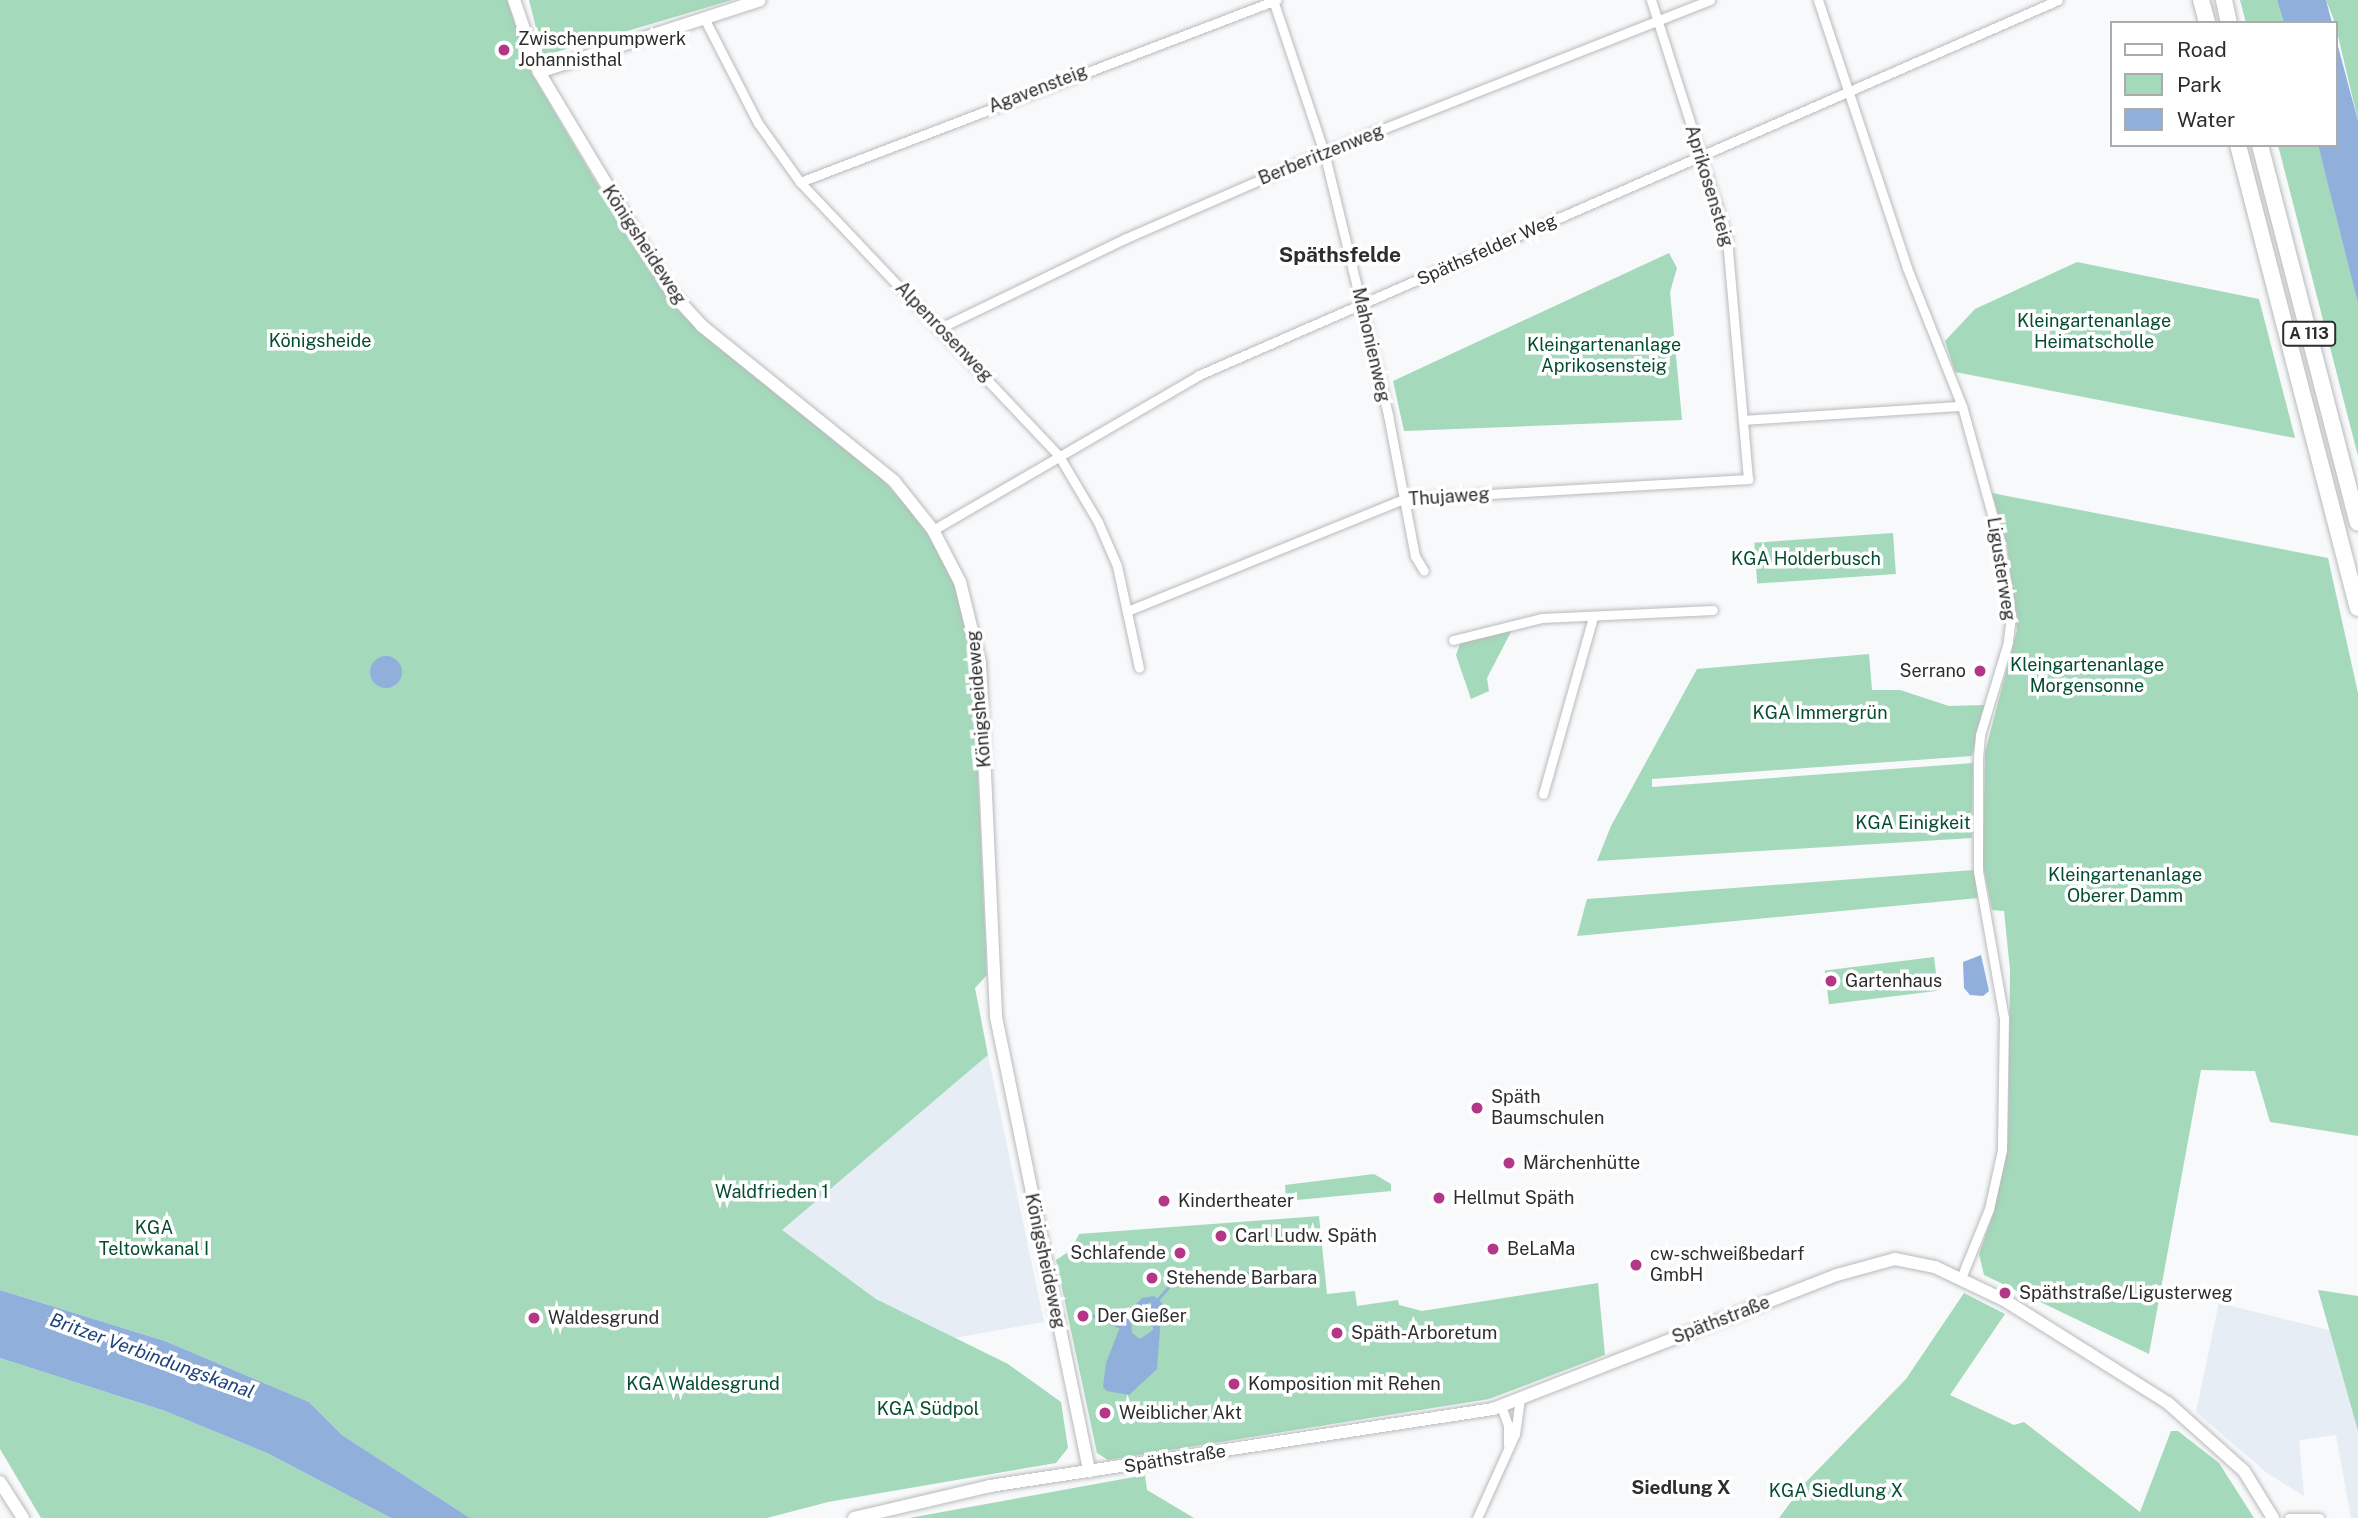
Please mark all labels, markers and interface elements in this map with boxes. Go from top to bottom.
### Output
legend [2110,21,2337,147]
place label: Zwischenpumpwerk Johannisthal [518,29,686,72]
text: Road [2177,37,2227,62]
marker: Zwischenpumpwerk Johannisthal [496,42,512,58]
street label: Agavensteig [986,60,1090,118]
text: Park [2177,72,2222,97]
text: Water [2177,107,2235,132]
street label: Berberitzenweg [1255,120,1387,190]
street label: Aprikosensteig [1680,123,1738,249]
street label: Königsheideweg [597,181,691,309]
street label: Späthsfelder Weg [1414,209,1560,291]
district label: Späthsfelde [1279,242,1401,268]
street label: Alpenrosenweg [891,277,997,387]
street label: Mahonienweg [1347,286,1395,404]
park label: Kleingartenanlage Heimatscholle [2017,311,2171,354]
road number: A 113 [2281,322,2337,346]
park label: Königsheide [269,330,371,352]
park label: Kleingartenanlage Aprikosensteig [1527,335,1681,378]
street label: Thujaweg [1408,483,1490,511]
street label: Ligusterweg [1982,516,2020,622]
park label: KGA Holderbusch [1731,548,1881,570]
street label: Königsheideweg [962,629,996,769]
park label: Kleingartenanlage Morgensonne [2010,655,2164,698]
place label: Serrano [1899,660,1966,682]
marker: Serrano [1972,663,1988,679]
park label: KGA Immergrün [1752,702,1888,724]
park label: KGA Einigkeit [1855,812,1971,834]
park label: Kleingartenanlage Oberer Damm [2048,865,2202,908]
place label: Gartenhaus [1845,970,1942,992]
marker: Gartenhaus [1823,973,1839,989]
place label: Späth Baumschulen [1491,1087,1604,1130]
marker: Späth Baumschulen [1469,1100,1485,1116]
place label: Märchenhütte [1523,1152,1640,1174]
marker: Märchenhütte [1501,1155,1517,1171]
park label: Waldfrieden 1 [715,1181,829,1203]
place label: Hellmut Späth [1453,1187,1574,1209]
place label: Kindertheater [1178,1190,1294,1212]
marker: Hellmut Späth [1431,1190,1447,1206]
street label: Königsheideweg [1020,1191,1070,1331]
marker: Kindertheater [1156,1193,1172,1209]
park label: KGA Teltowkanal I [99,1218,209,1260]
place label: Carl Ludw. Späth [1235,1225,1377,1247]
marker: Carl Ludw. Späth [1213,1228,1229,1244]
place label: BeLaMa [1507,1238,1575,1260]
marker: BeLaMa [1485,1241,1501,1257]
place label: Schlafende [1070,1242,1166,1264]
place label: cw-schweißbedarf GmbH [1650,1244,1804,1286]
marker: Schlafende [1172,1245,1188,1261]
marker: cw-schweißbedarf GmbH [1628,1257,1644,1273]
place label: Stehende Barbara [1166,1267,1317,1289]
marker: Stehende Barbara [1144,1270,1160,1286]
place label: Späthstraße/Ligusterweg [2019,1282,2233,1304]
marker: Späthstraße/Ligusterweg [1997,1285,2013,1301]
street label: Späthstraße [1669,1291,1773,1349]
place label: Der Gießer [1097,1305,1187,1327]
place label: Waldesgrund [548,1307,659,1329]
water label: Britzer Verbindungskanal [47,1308,257,1404]
marker: Der Gießer [1075,1308,1091,1324]
marker: Waldesgrund [526,1310,542,1326]
place label: Späth-Arboretum [1351,1322,1497,1344]
marker: Späth-Arboretum [1329,1325,1345,1341]
park label: KGA Waldesgrund [626,1373,780,1395]
place label: Komposition mit Rehen [1248,1373,1441,1395]
marker: Komposition mit Rehen [1226,1376,1242,1392]
park label: KGA Südpol [877,1398,979,1420]
place label: Weiblicher Akt [1119,1402,1242,1424]
marker: Weiblicher Akt [1097,1405,1113,1421]
street label: Späthstraße [1122,1440,1228,1478]
district label: Siedlung X [1631,1477,1731,1499]
park label: KGA Siedlung X [1769,1480,1903,1502]

